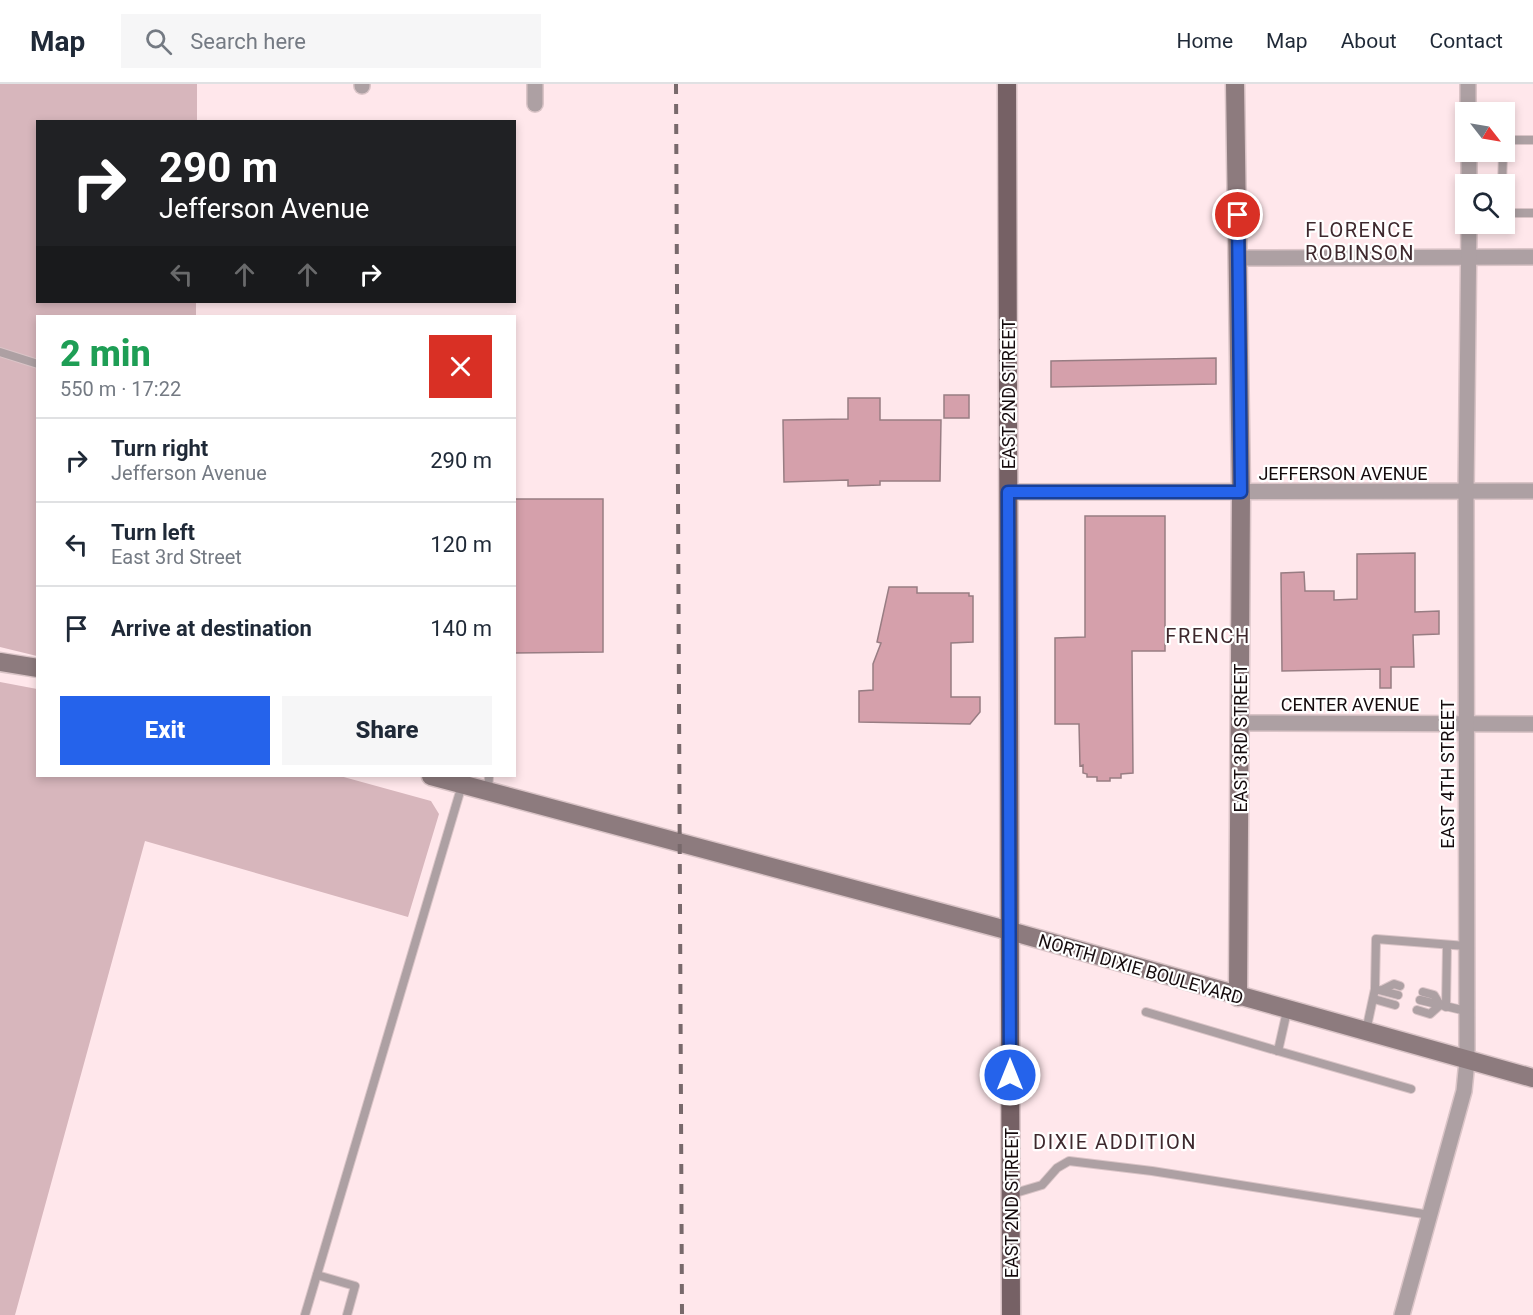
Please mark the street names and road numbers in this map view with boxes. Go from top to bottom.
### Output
street label: EAST 2ND STREET [998,318,1019,469]
street label: JEFFERSON AVENUE [1258,463,1428,484]
street label: EAST 3RD STREET [1230,663,1251,812]
street label: CENTER AVENUE [1281,694,1419,715]
street label: EAST 4TH STREET [1437,699,1458,849]
street label: NORTH DIXIE BOULEVARD [1036,930,1246,1008]
street label: EAST 2ND STREET [1001,1127,1022,1278]

